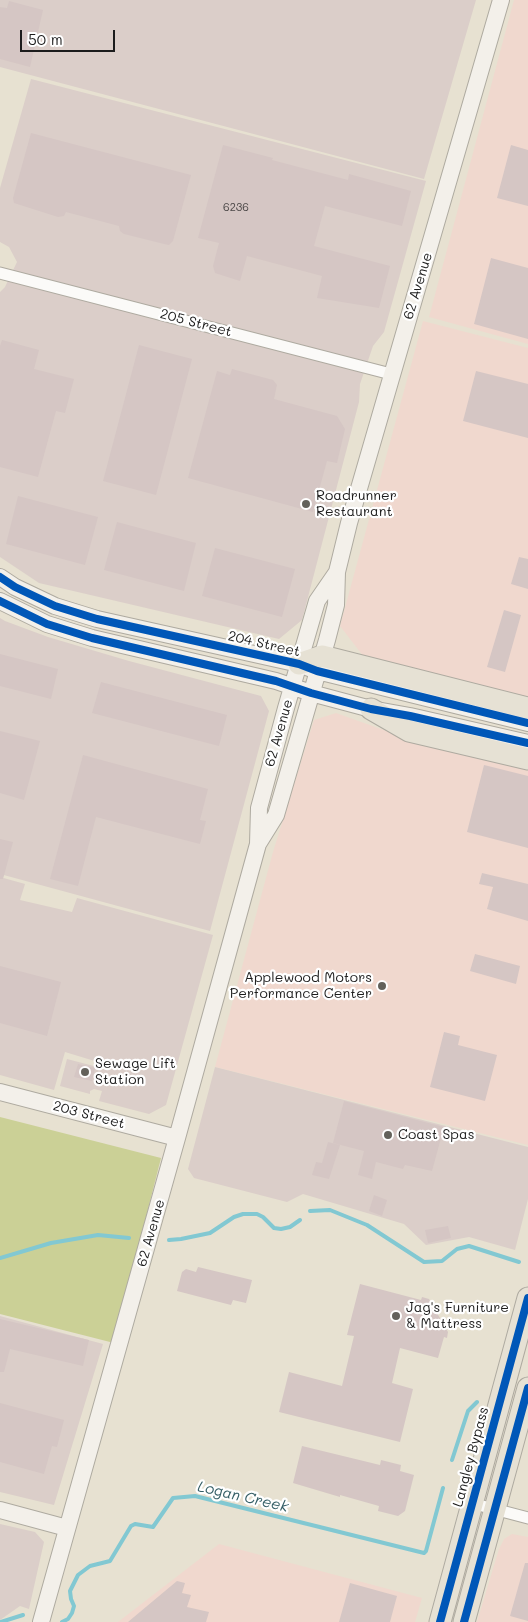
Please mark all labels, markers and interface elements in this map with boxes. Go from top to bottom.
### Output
scale bar [22,20,118,52]
text: 50 m [28,29,63,49]
house number: 6236 [223,201,249,215]
street label: 62 Avenue [400,250,436,322]
street label: 205 Street [158,305,234,341]
place label: Roadrunner Restaurant [316,488,397,520]
marker: Roadrunner Restaurant [300,498,312,510]
street label: 204 Street [226,628,302,660]
street label: 62 Avenue [261,697,297,769]
place label: Applewood Motors Performance Center [230,970,372,1002]
marker: Applewood Motors Performance Center [376,980,388,992]
place label: Sewage Lift Station [95,1056,176,1088]
marker: Sewage Lift Station [79,1066,91,1078]
street label: 203 Street [51,1097,127,1133]
place label: Coast Spas [398,1127,475,1143]
marker: Coast Spas [382,1129,394,1141]
street label: 62 Avenue [133,1197,169,1269]
place label: Jag's Furniture & Mattress [406,1300,509,1332]
marker: Jag's Furniture & Mattress [390,1310,402,1322]
street label: Langley Bypass [450,1405,492,1509]
water label: Logan Creek [196,1478,290,1516]

